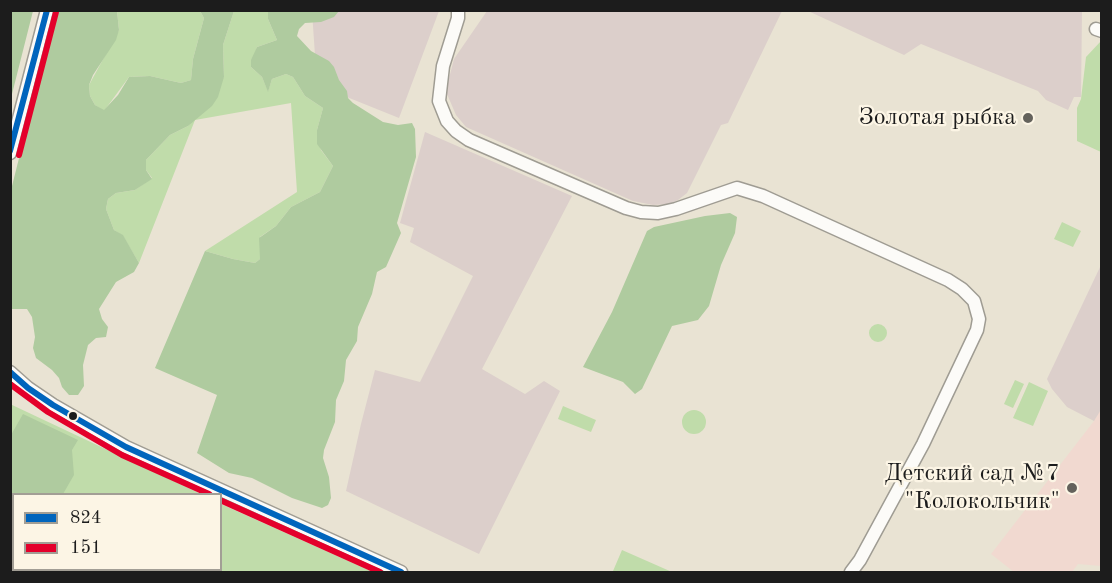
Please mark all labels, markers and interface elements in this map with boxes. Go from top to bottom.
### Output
place label: Золотая рыбка [859,104,1016,132]
marker: Золотая рыбка [1021,111,1035,125]
unlabelled marker [67,410,79,422]
place label: Детский сад №7 "Колокольчик" [884,460,1060,516]
marker: Детский сад №7 "Колокольчик" [1065,481,1079,495]
legend [12,493,222,571]
text: 824 [70,509,101,527]
text: 151 [70,539,101,557]

